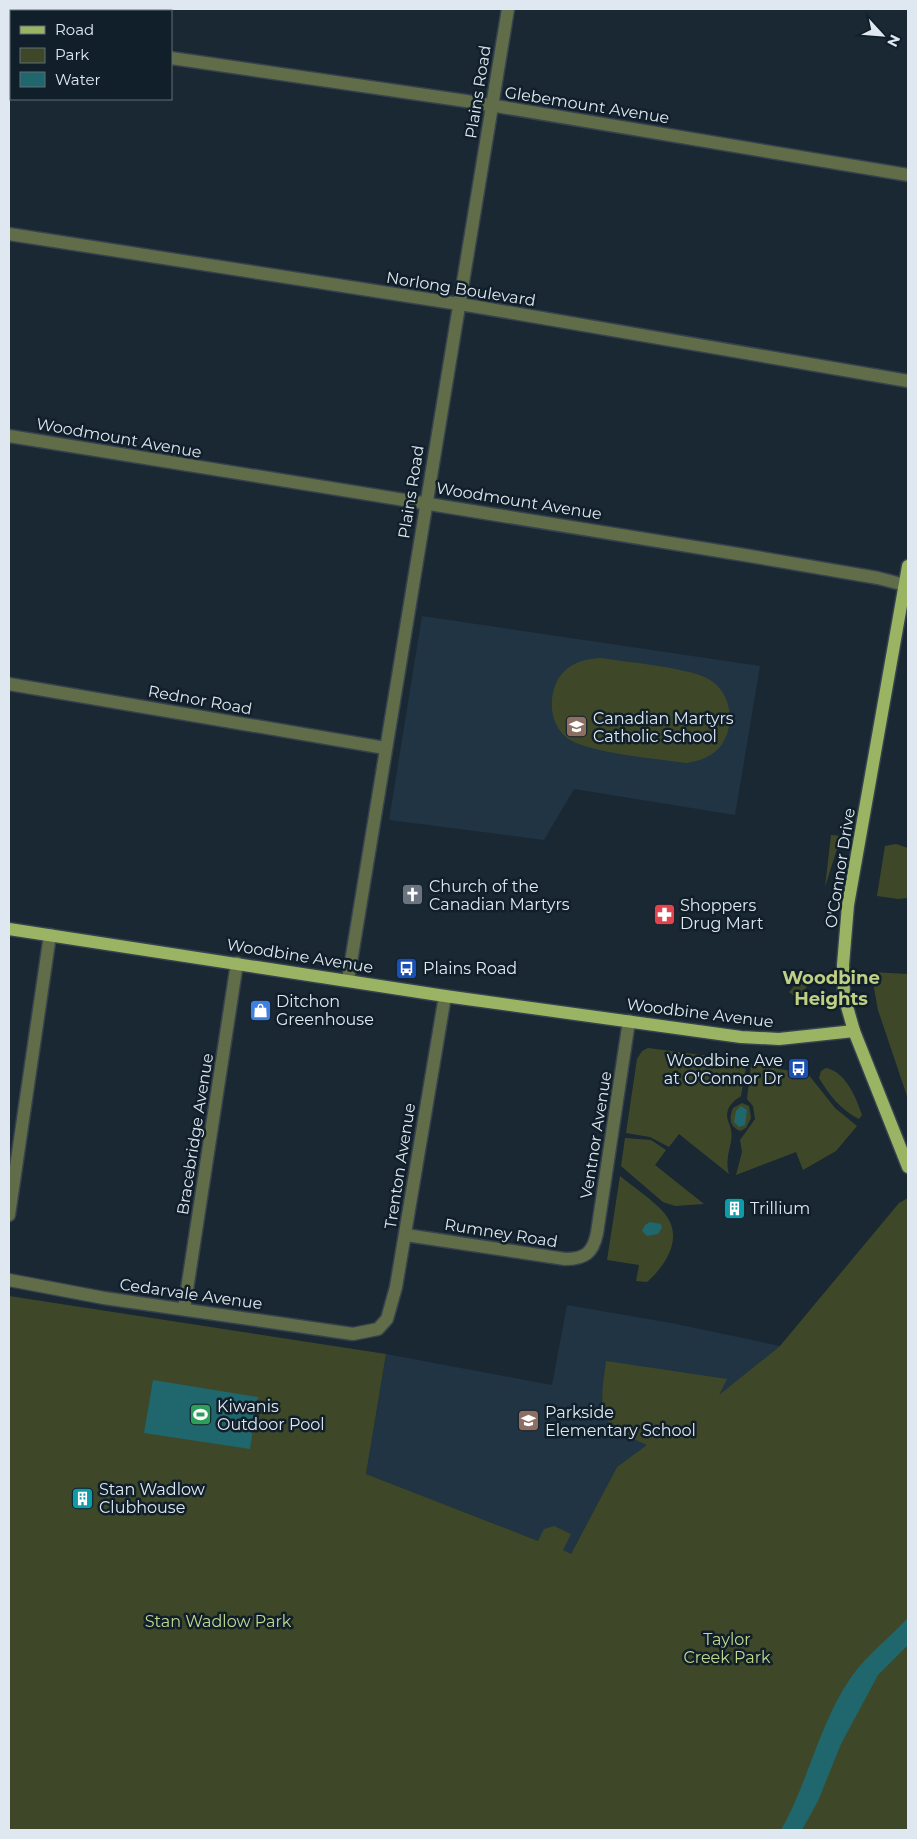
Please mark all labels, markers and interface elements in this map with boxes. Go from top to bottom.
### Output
legend [10,10,172,100]
north arrow [857,10,907,60]
text: Road [55,20,94,39]
text: N [883,32,904,50]
street label: Plains Road [461,44,495,140]
text: Park [55,45,89,64]
text: Water [55,70,101,89]
street label: Glebemount Avenue [503,83,671,127]
street label: Norlong Boulevard [385,268,537,310]
street label: Woodmount Avenue [35,414,203,462]
street label: Plains Road [394,444,428,540]
street label: Woodmount Avenue [435,479,603,523]
street label: Rednor Road [146,681,254,719]
place label: Canadian Martyrs Catholic School [593,709,734,746]
school or university icon: Canadian Martyrs Catholic School [565,715,589,739]
street label: O'Connor Drive [821,807,859,929]
place label: Church of the Canadian Martyrs [429,877,570,914]
church icon: Church of the Canadian Martyrs [401,883,425,907]
place label: Shoppers Drug Mart [680,896,764,933]
pharmacy icon: Shoppers Drug Mart [652,902,676,926]
street label: Woodbine Avenue [225,935,375,977]
bus stop icon: Plains Road [395,956,419,980]
place label: Plains Road [423,959,517,978]
district label: Woodbine Heights [782,967,880,1010]
place label: Ditchon Greenhouse [276,992,374,1029]
street label: Woodbine Avenue [625,995,775,1031]
shop icon: Ditchon Greenhouse [248,998,272,1022]
place label: Woodbine Ave at O'Connor Dr [664,1051,783,1088]
street label: Bracebridge Avenue [173,1052,217,1216]
bus stop icon: Woodbine Ave at O'Connor Dr [787,1057,811,1081]
street label: Ventnor Avenue [577,1070,615,1200]
street label: Trenton Avenue [381,1102,419,1230]
building icon: Trillium [722,1196,746,1220]
place label: Trillium [750,1199,810,1218]
street label: Rumney Road [443,1215,559,1251]
street label: Cedarvale Avenue [118,1275,264,1313]
place label: Kiwanis Outdoor Pool [217,1397,325,1434]
sports icon: Kiwanis Outdoor Pool [189,1403,213,1427]
place label: Parkside Elementary School [545,1403,696,1440]
school or university icon: Parkside Elementary School [517,1409,541,1433]
place label: Stan Wadlow Clubhouse [99,1480,205,1517]
building icon: Stan Wadlow Clubhouse [71,1486,95,1510]
park label: Stan Wadlow Park [145,1612,292,1631]
park label: Taylor Creek Park [683,1630,771,1667]

